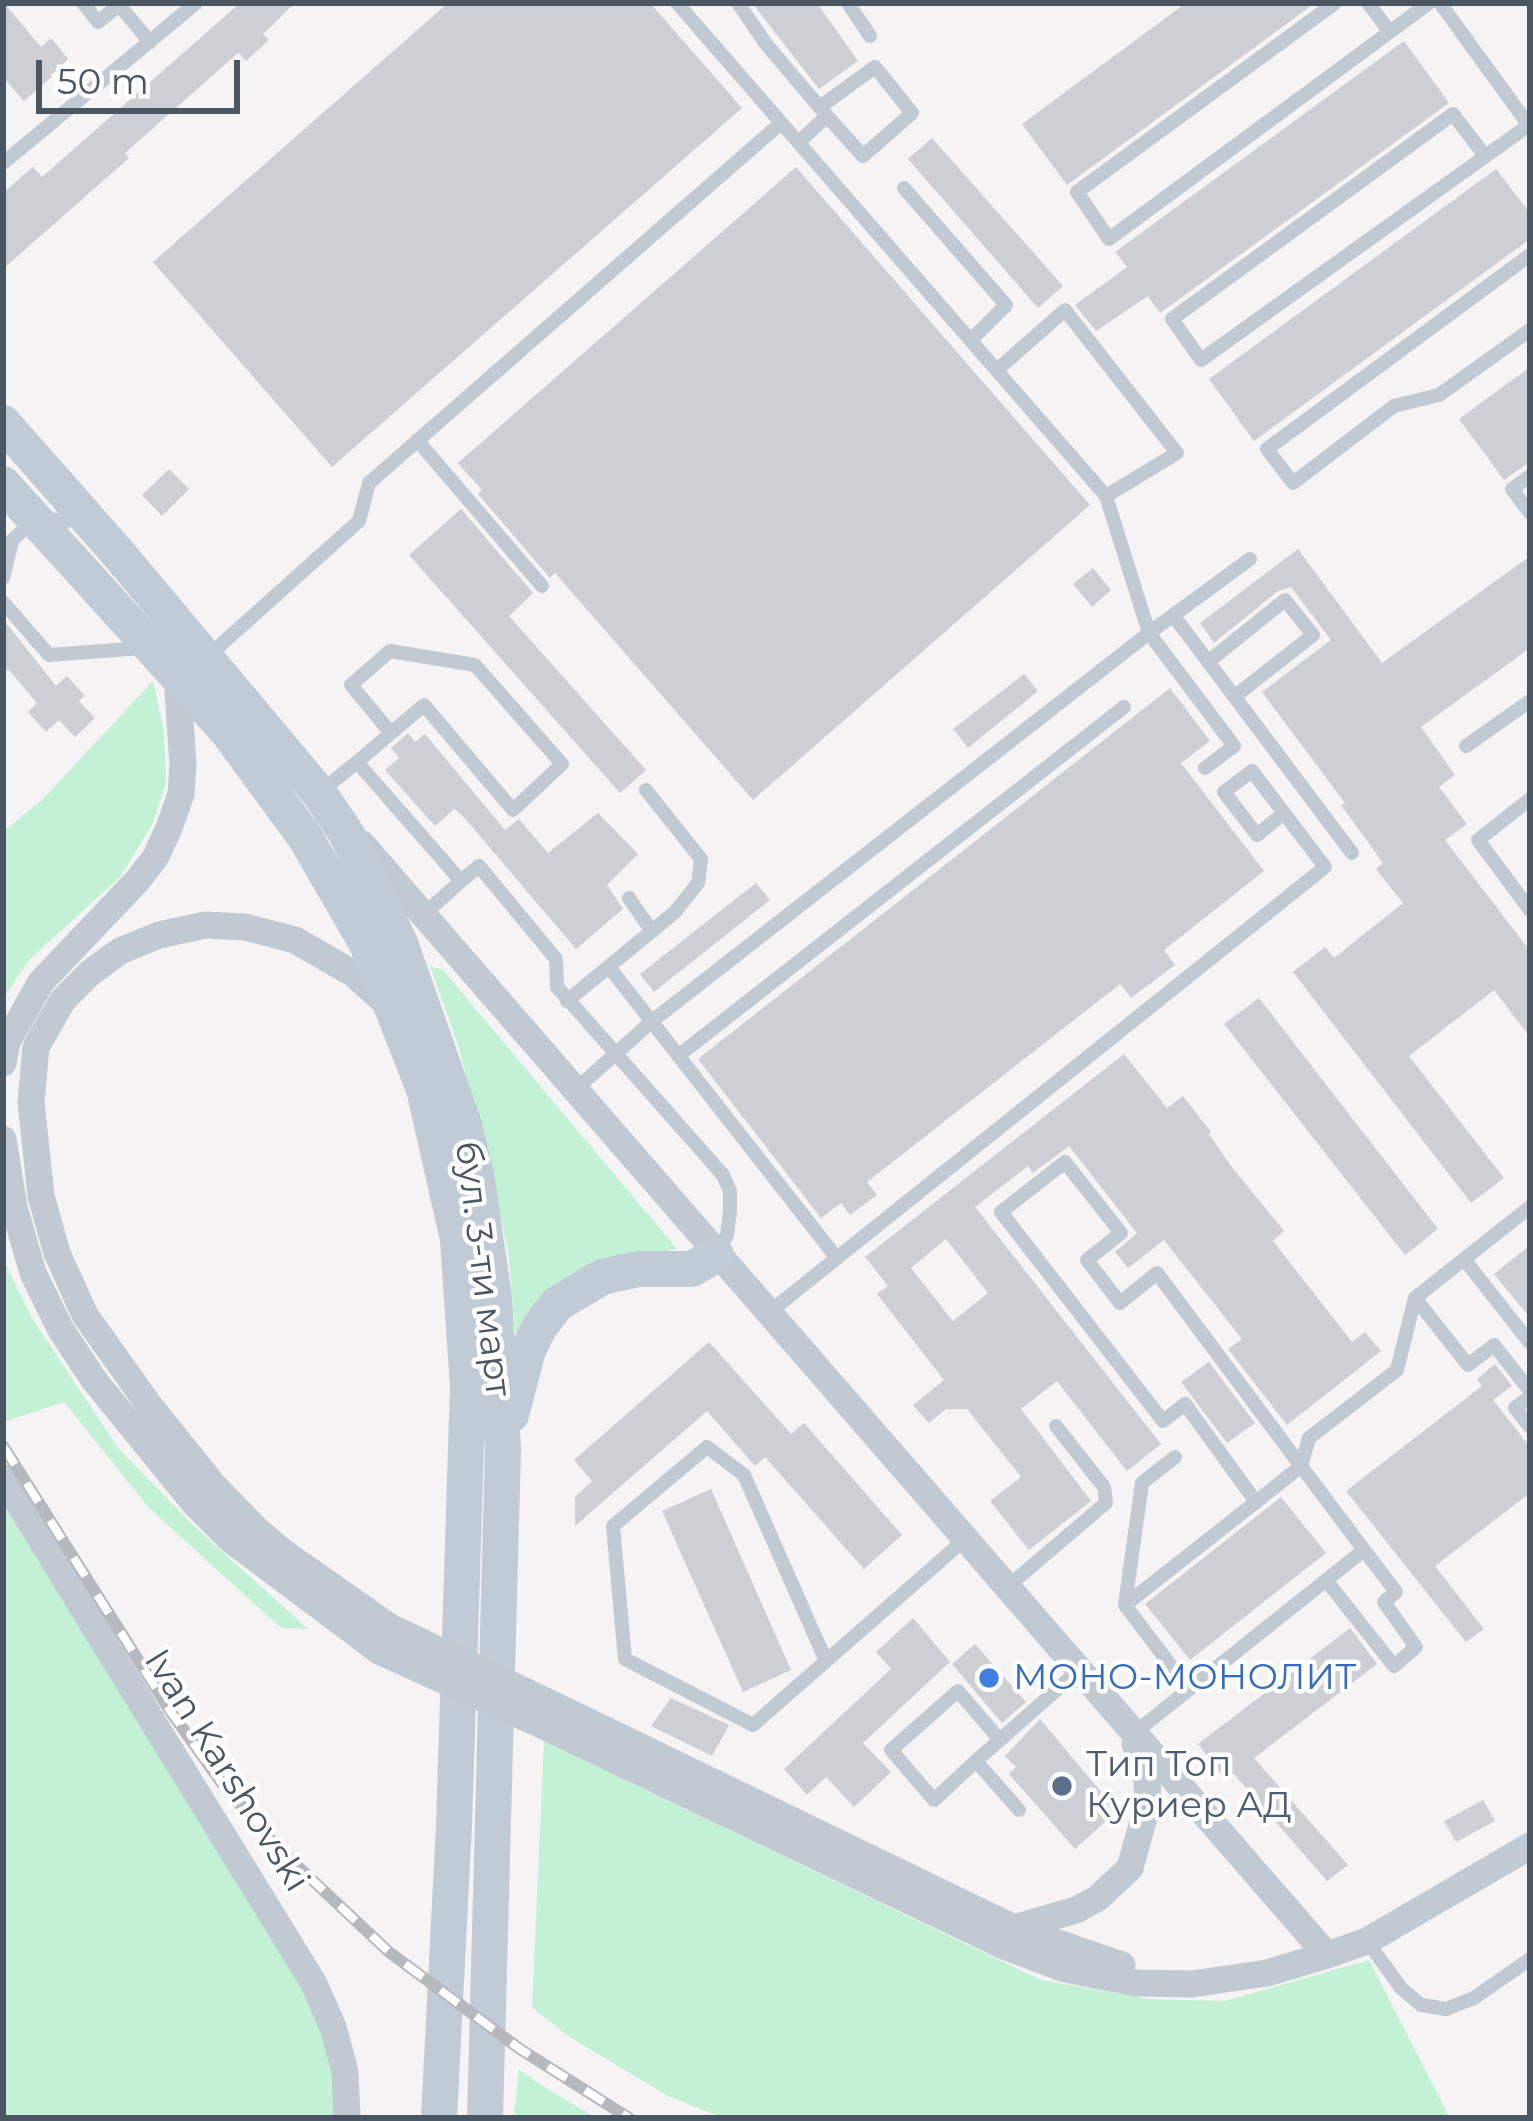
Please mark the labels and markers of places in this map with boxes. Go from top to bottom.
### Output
place label: МОНО-МОНОЛИТ [1013,1656,1356,1700]
marker: МОНО-МОНОЛИТ [976,1665,1002,1691]
place label: Тип Топ Куриер АД [1086,1743,1292,1828]
marker: Тип Топ Куриер АД [1049,1773,1075,1799]

